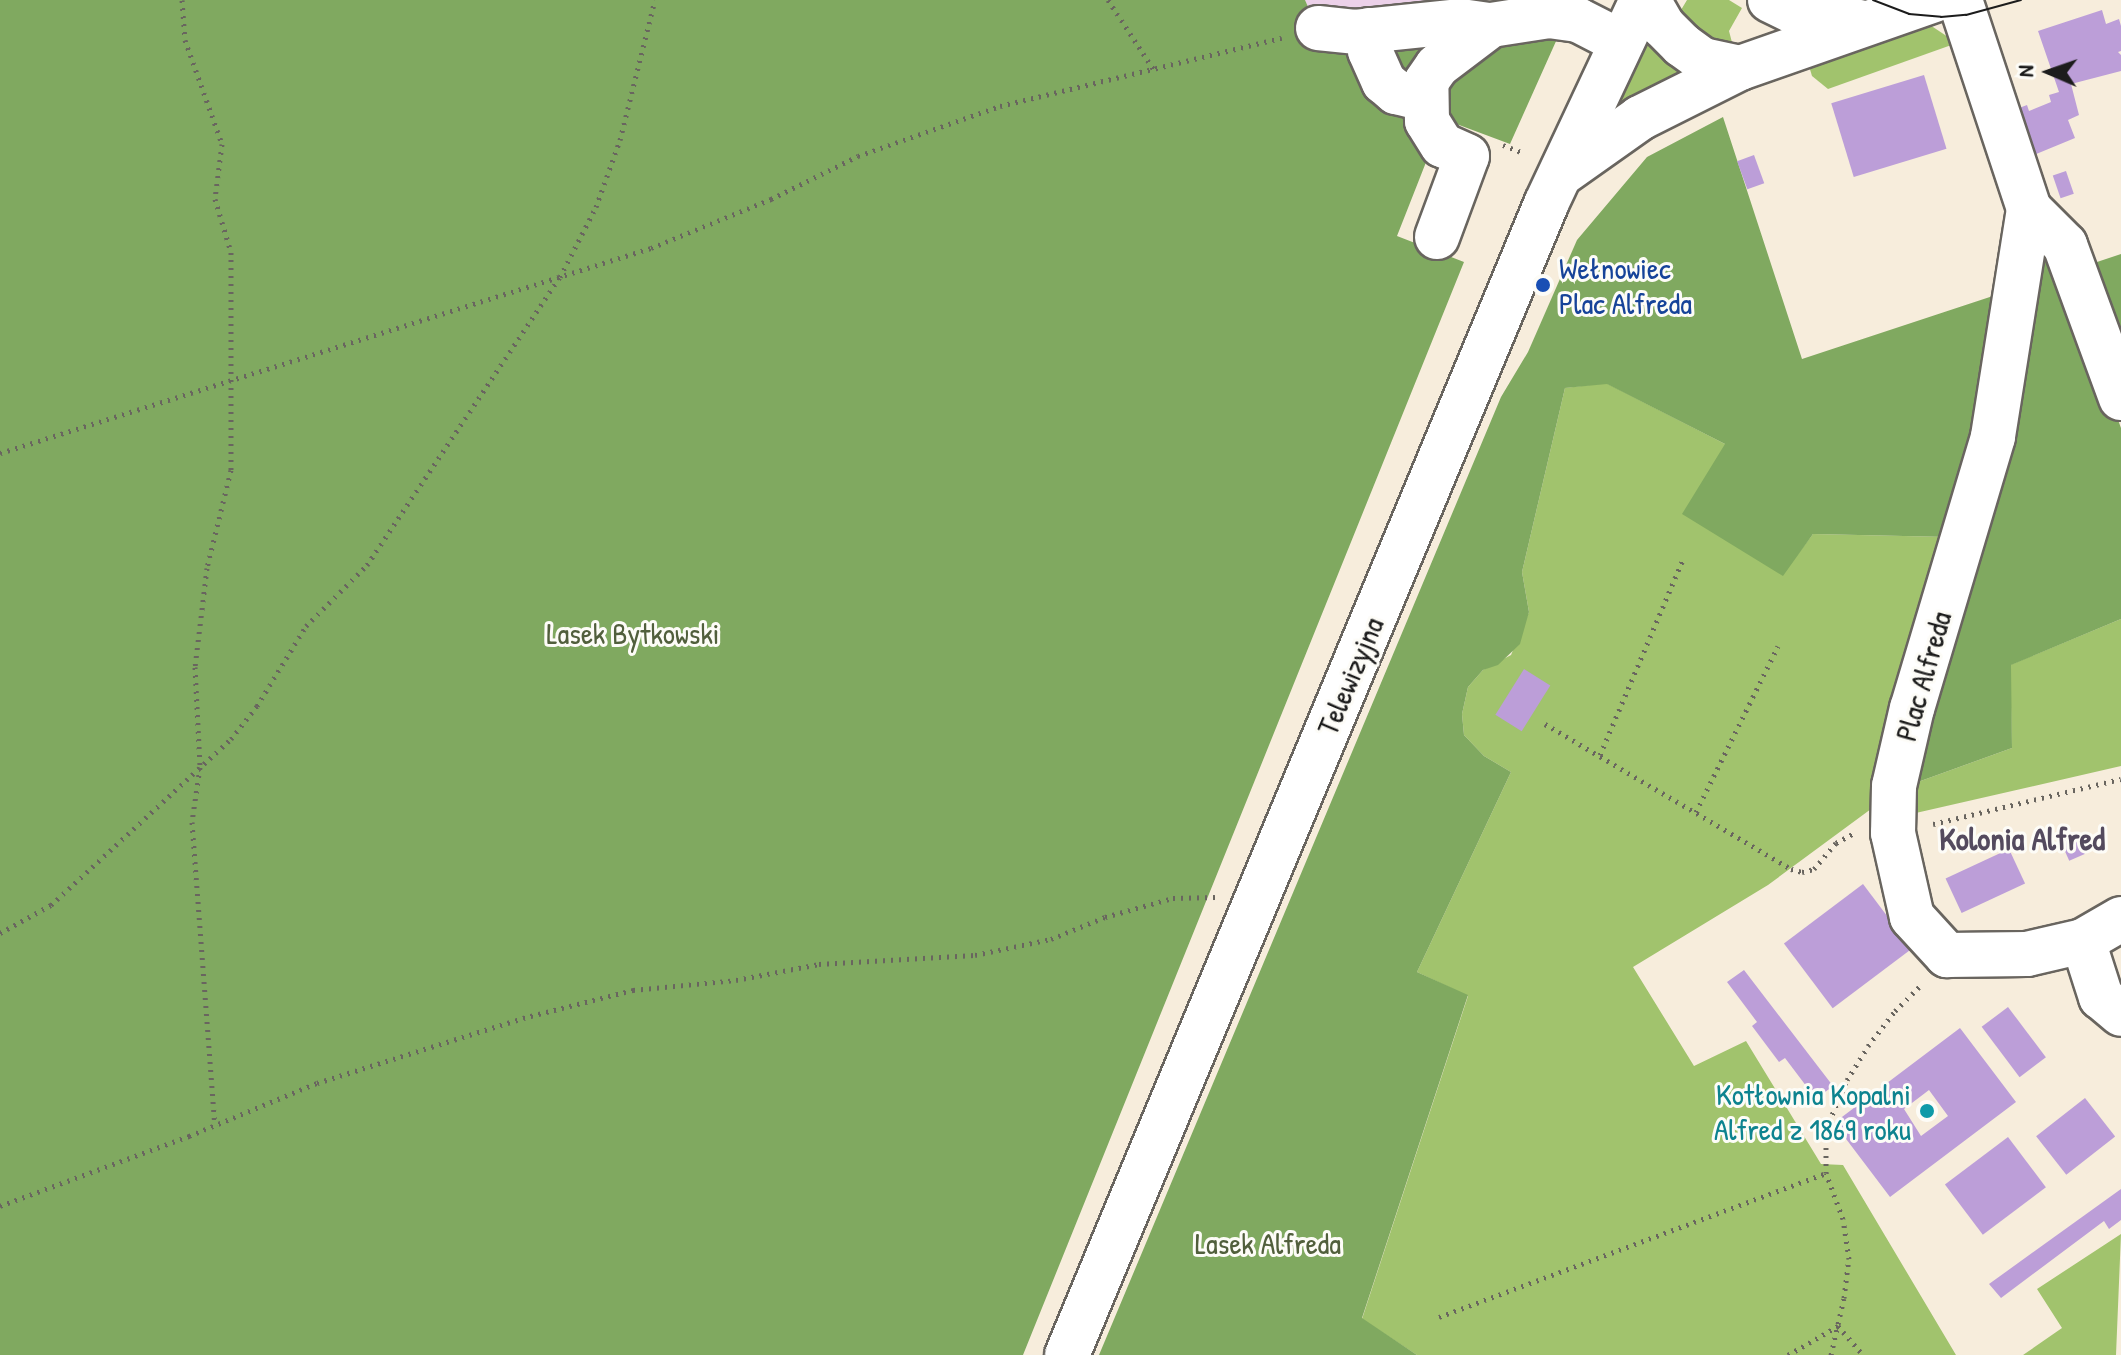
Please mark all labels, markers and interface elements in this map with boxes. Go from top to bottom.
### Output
north arrow [2009,32,2089,112]
text: N [2010,65,2040,78]
place label: Wełnowiec Plac Alfreda [1559,250,1692,320]
marker: Wełnowiec Plac Alfreda [1534,276,1552,294]
street label: Plac Alfreda [1887,607,1959,745]
street label: Telewizyjna [1309,612,1391,740]
park label: Lasek Bytkowski [546,615,720,651]
district label: Kolonia Alfred [1939,820,2105,858]
place label: Kotłownia Kopalni Alfred z 1869 roku [1714,1076,1911,1146]
marker: Kotłownia Kopalni Alfred z 1869 roku [1918,1102,1936,1120]
park label: Lasek Alfreda [1195,1225,1341,1261]

